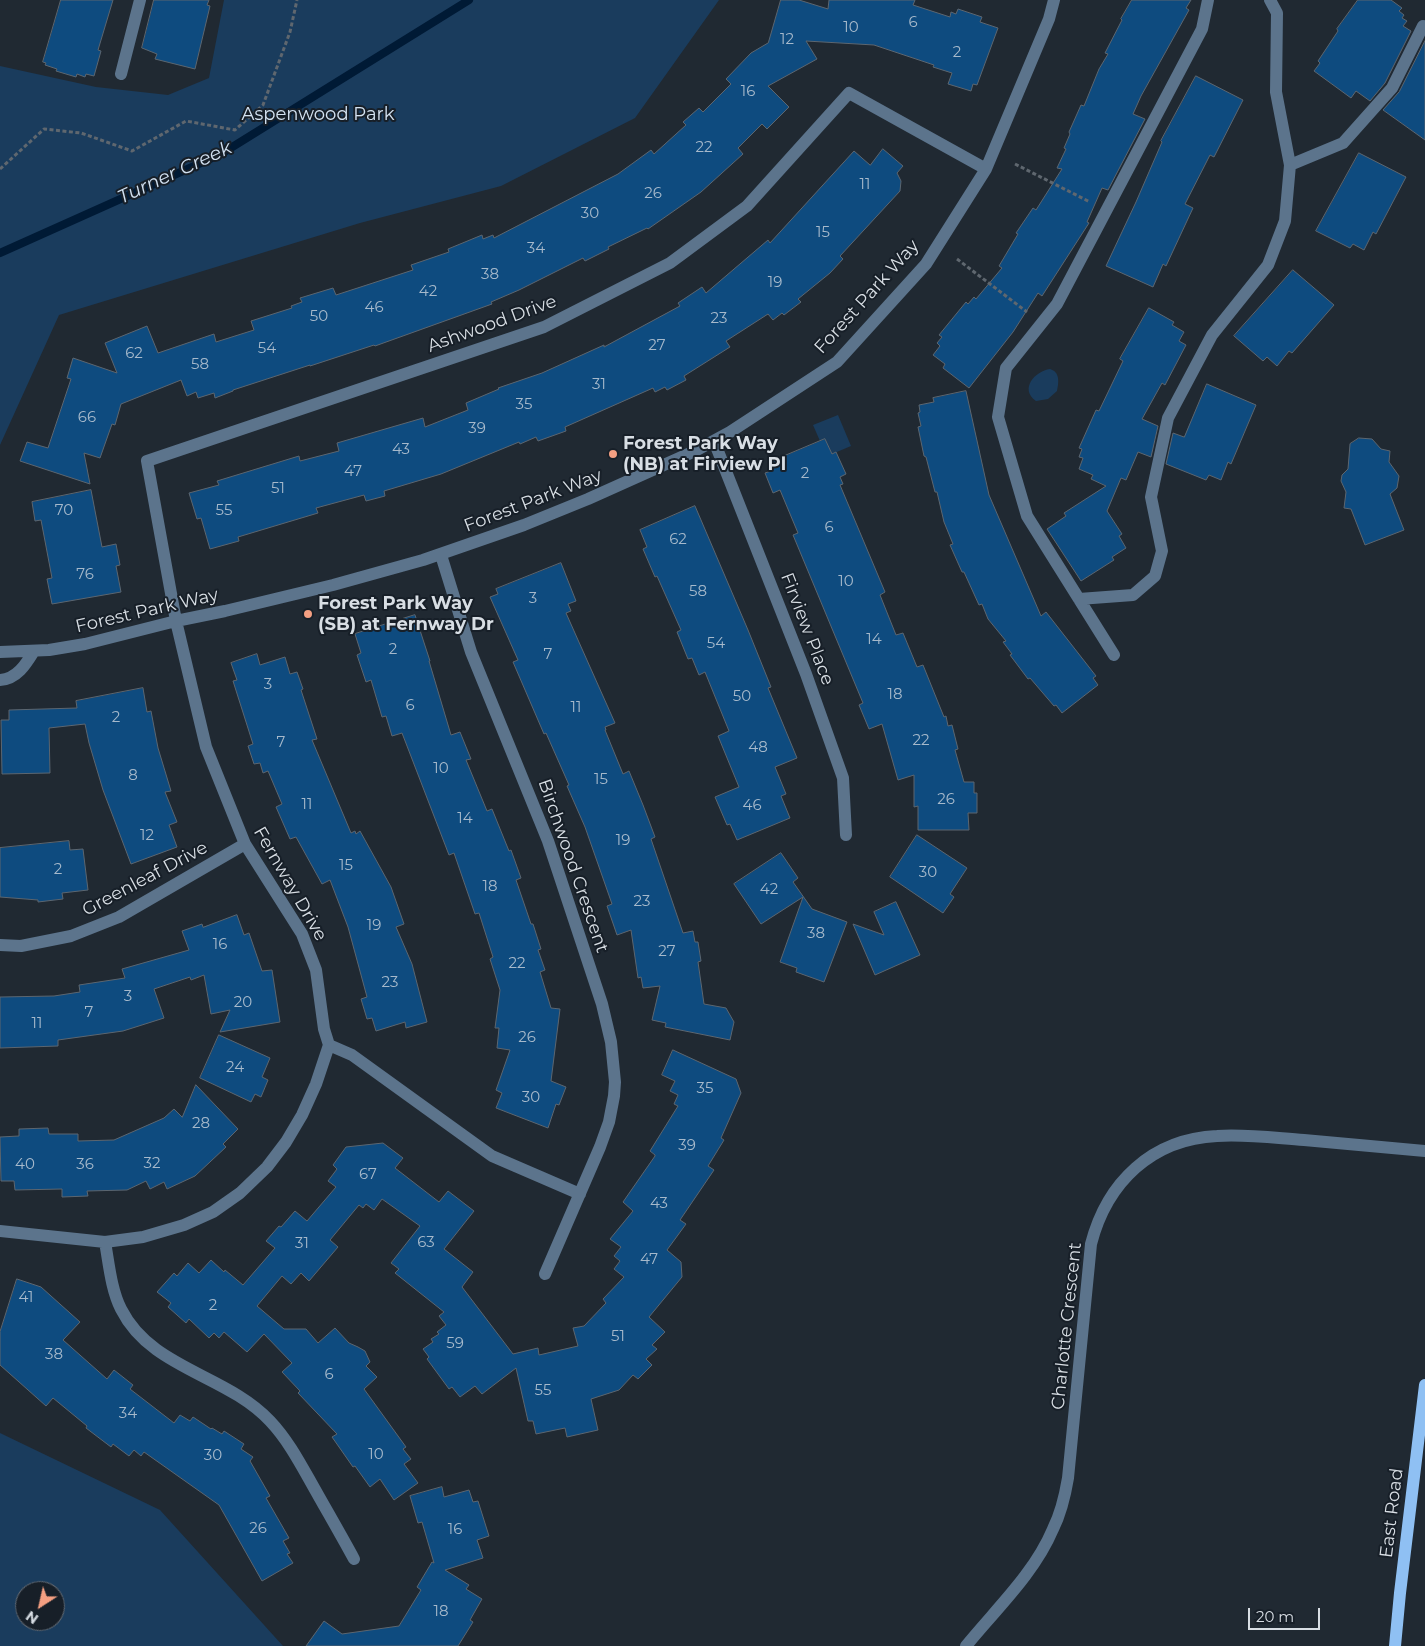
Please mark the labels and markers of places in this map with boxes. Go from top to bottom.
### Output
place label: Forest Park Way (NB) at Firview Pl [623,433,786,476]
marker: Forest Park Way (NB) at Firview Pl [607,448,619,460]
place label: Forest Park Way (SB) at Fernway Dr [318,593,494,636]
marker: Forest Park Way (SB) at Fernway Dr [302,608,314,620]

